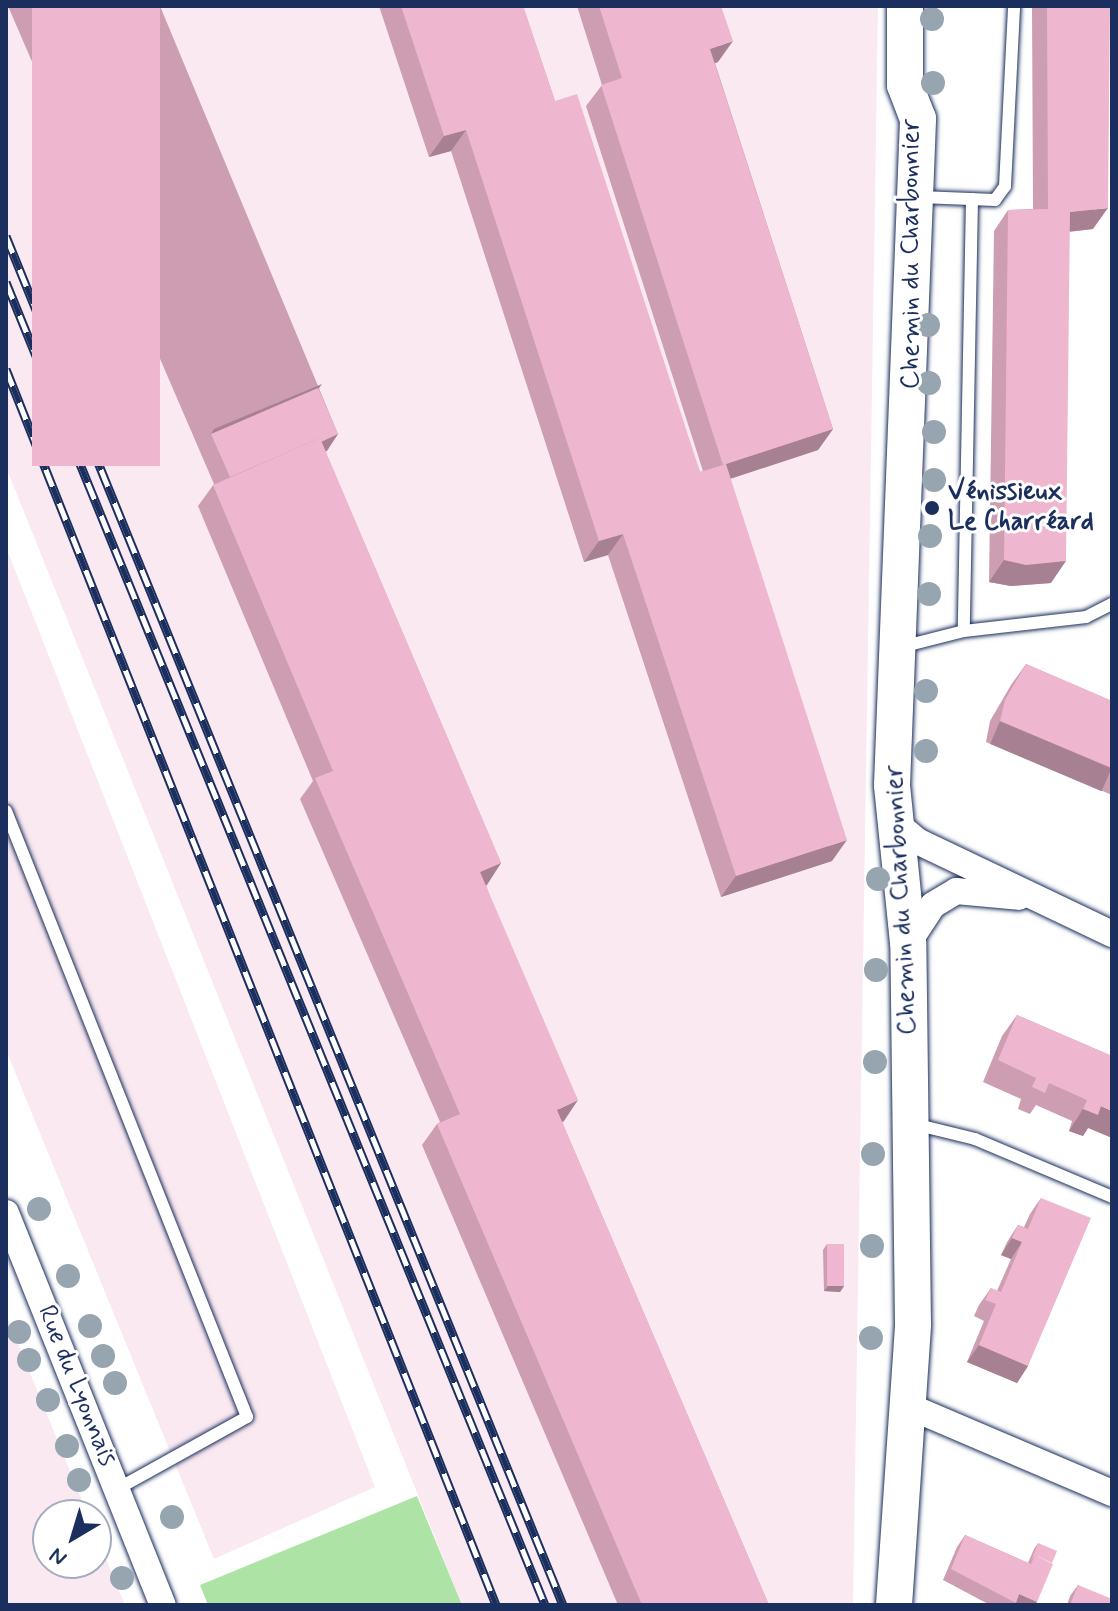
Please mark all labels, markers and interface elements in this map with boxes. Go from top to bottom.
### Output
street label: Chemin du Charbonnier [896,117,928,391]
place label: Vénissieux Le Charréard [948,477,1101,538]
marker: Vénissieux Le Charréard [923,499,941,517]
street label: Chemin du Charbonnier [879,762,925,1038]
street label: Rue du Lyonnais [28,1297,124,1475]
north arrow [32,1499,112,1579]
text: N [44,1541,73,1572]

